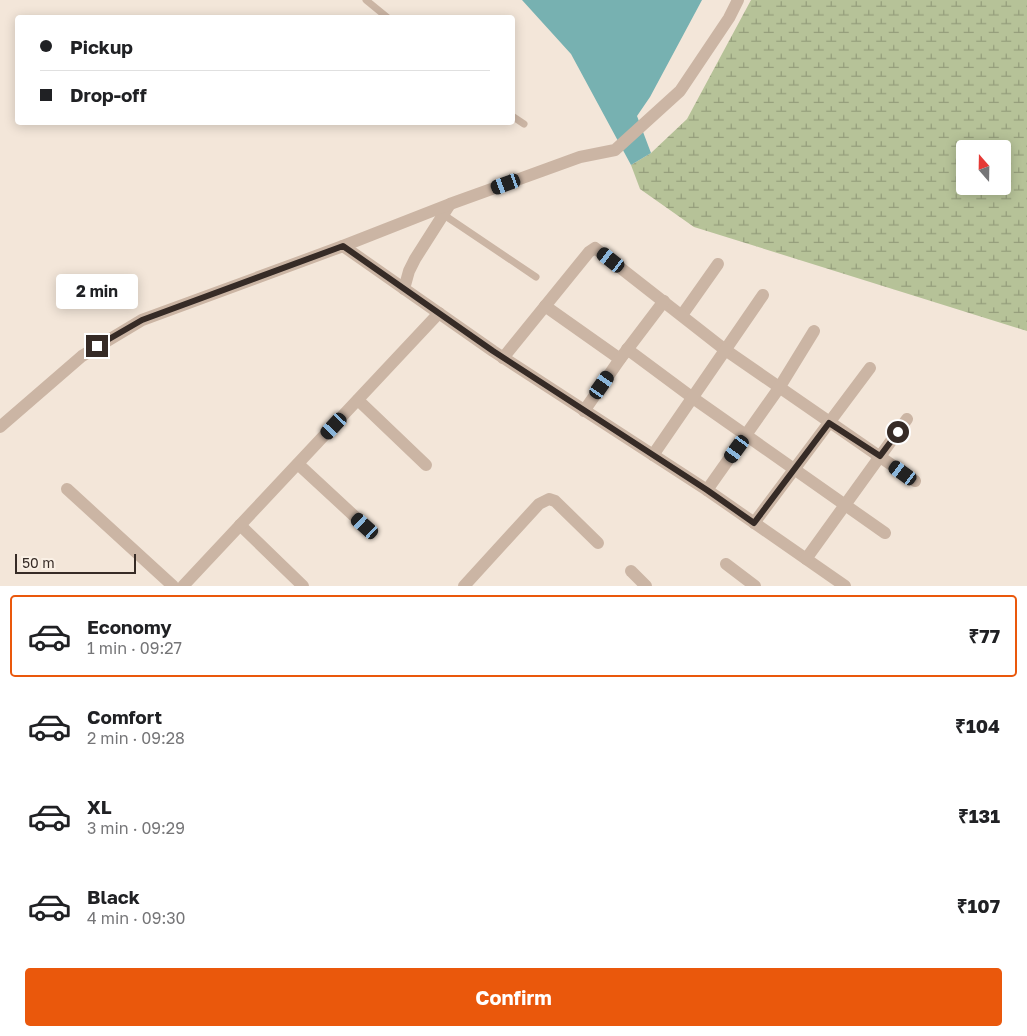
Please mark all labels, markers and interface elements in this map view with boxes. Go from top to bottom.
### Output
text: Pickup [70,35,133,58]
text: Drop-off [70,83,147,106]
north arrow [956,140,1011,195]
map controls [956,140,1011,195]
car [489,172,522,196]
car [594,245,627,275]
callout: 2 min [56,274,138,308]
text: 2 min [76,281,118,301]
route end [86,335,108,357]
car [587,368,616,402]
car [318,410,349,442]
route start [887,421,909,443]
car [722,432,751,466]
car [886,458,919,488]
car [348,510,381,542]
scale bar [15,551,136,574]
text: 50 m [22,554,55,571]
icon: car [27,614,72,659]
text: Economy [87,615,172,638]
text: ₹77 [968,624,1000,647]
text: 1 min · 09:27 [87,638,182,658]
icon: car [27,704,72,749]
text: Comfort [87,705,162,728]
text: ₹104 [955,714,1000,737]
text: 2 min · 09:28 [87,728,185,748]
icon: car [27,794,72,839]
text: XL [87,795,112,818]
text: ₹131 [958,804,1000,827]
text: 3 min · 09:29 [87,818,185,838]
icon: car [27,884,72,929]
text: Black [87,885,140,908]
text: ₹107 [957,894,1000,917]
text: 4 min · 09:30 [87,908,186,928]
button: Confirm [25,968,1002,1026]

